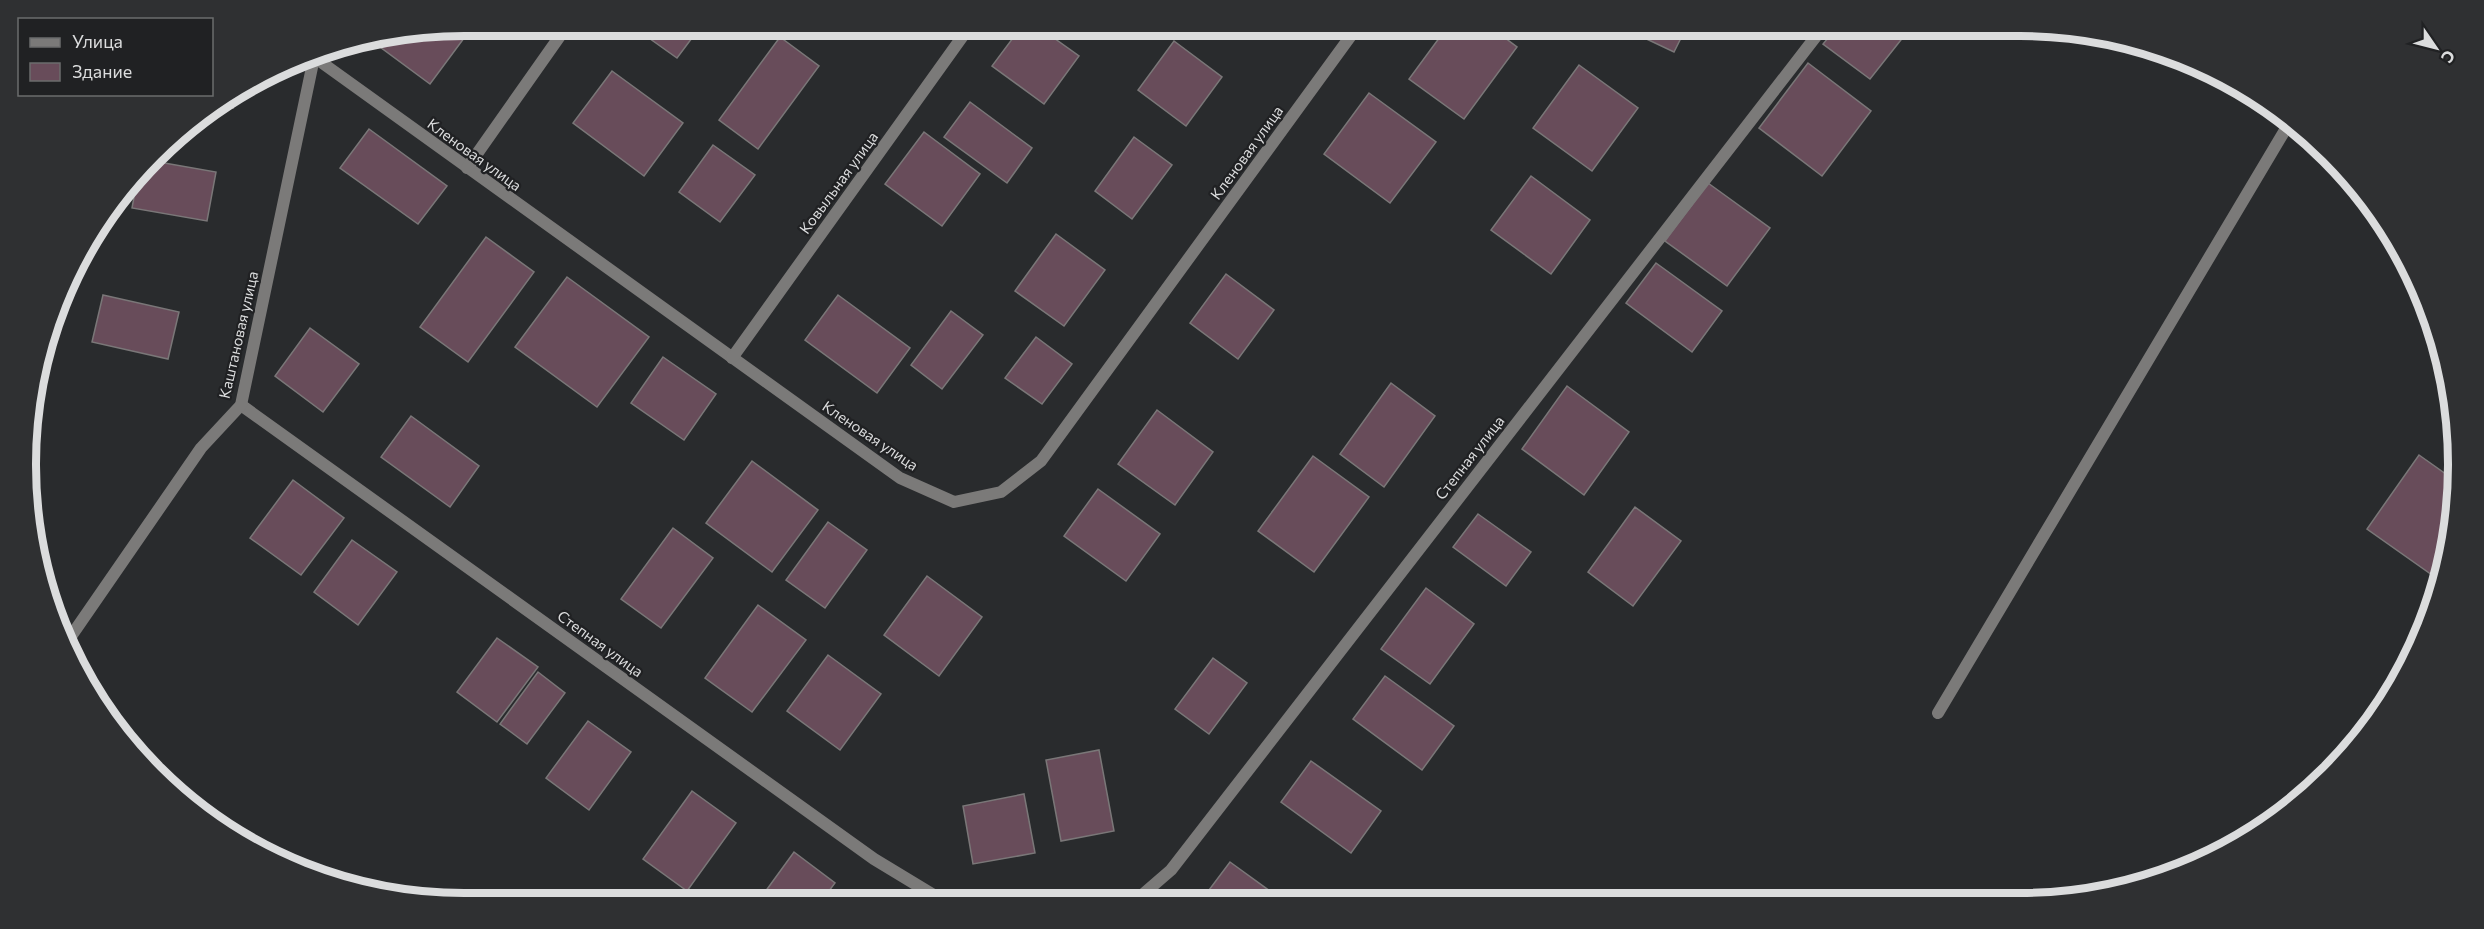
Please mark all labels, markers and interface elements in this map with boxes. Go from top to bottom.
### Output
legend [18,18,213,96]
north arrow [2406,18,2466,78]
text: Улица [72,30,123,52]
text: С [2438,47,2460,67]
text: Здание [72,60,132,82]
street label: Кленовая улица [1206,102,1286,203]
street label: Кленовая улица [424,114,525,194]
street label: Ковыльная улица [795,128,881,237]
street label: Каштановая улица [215,269,261,400]
street label: Кленовая улица [819,396,922,474]
street label: Степная улица [1431,412,1508,503]
street label: Степная улица [554,606,647,680]

